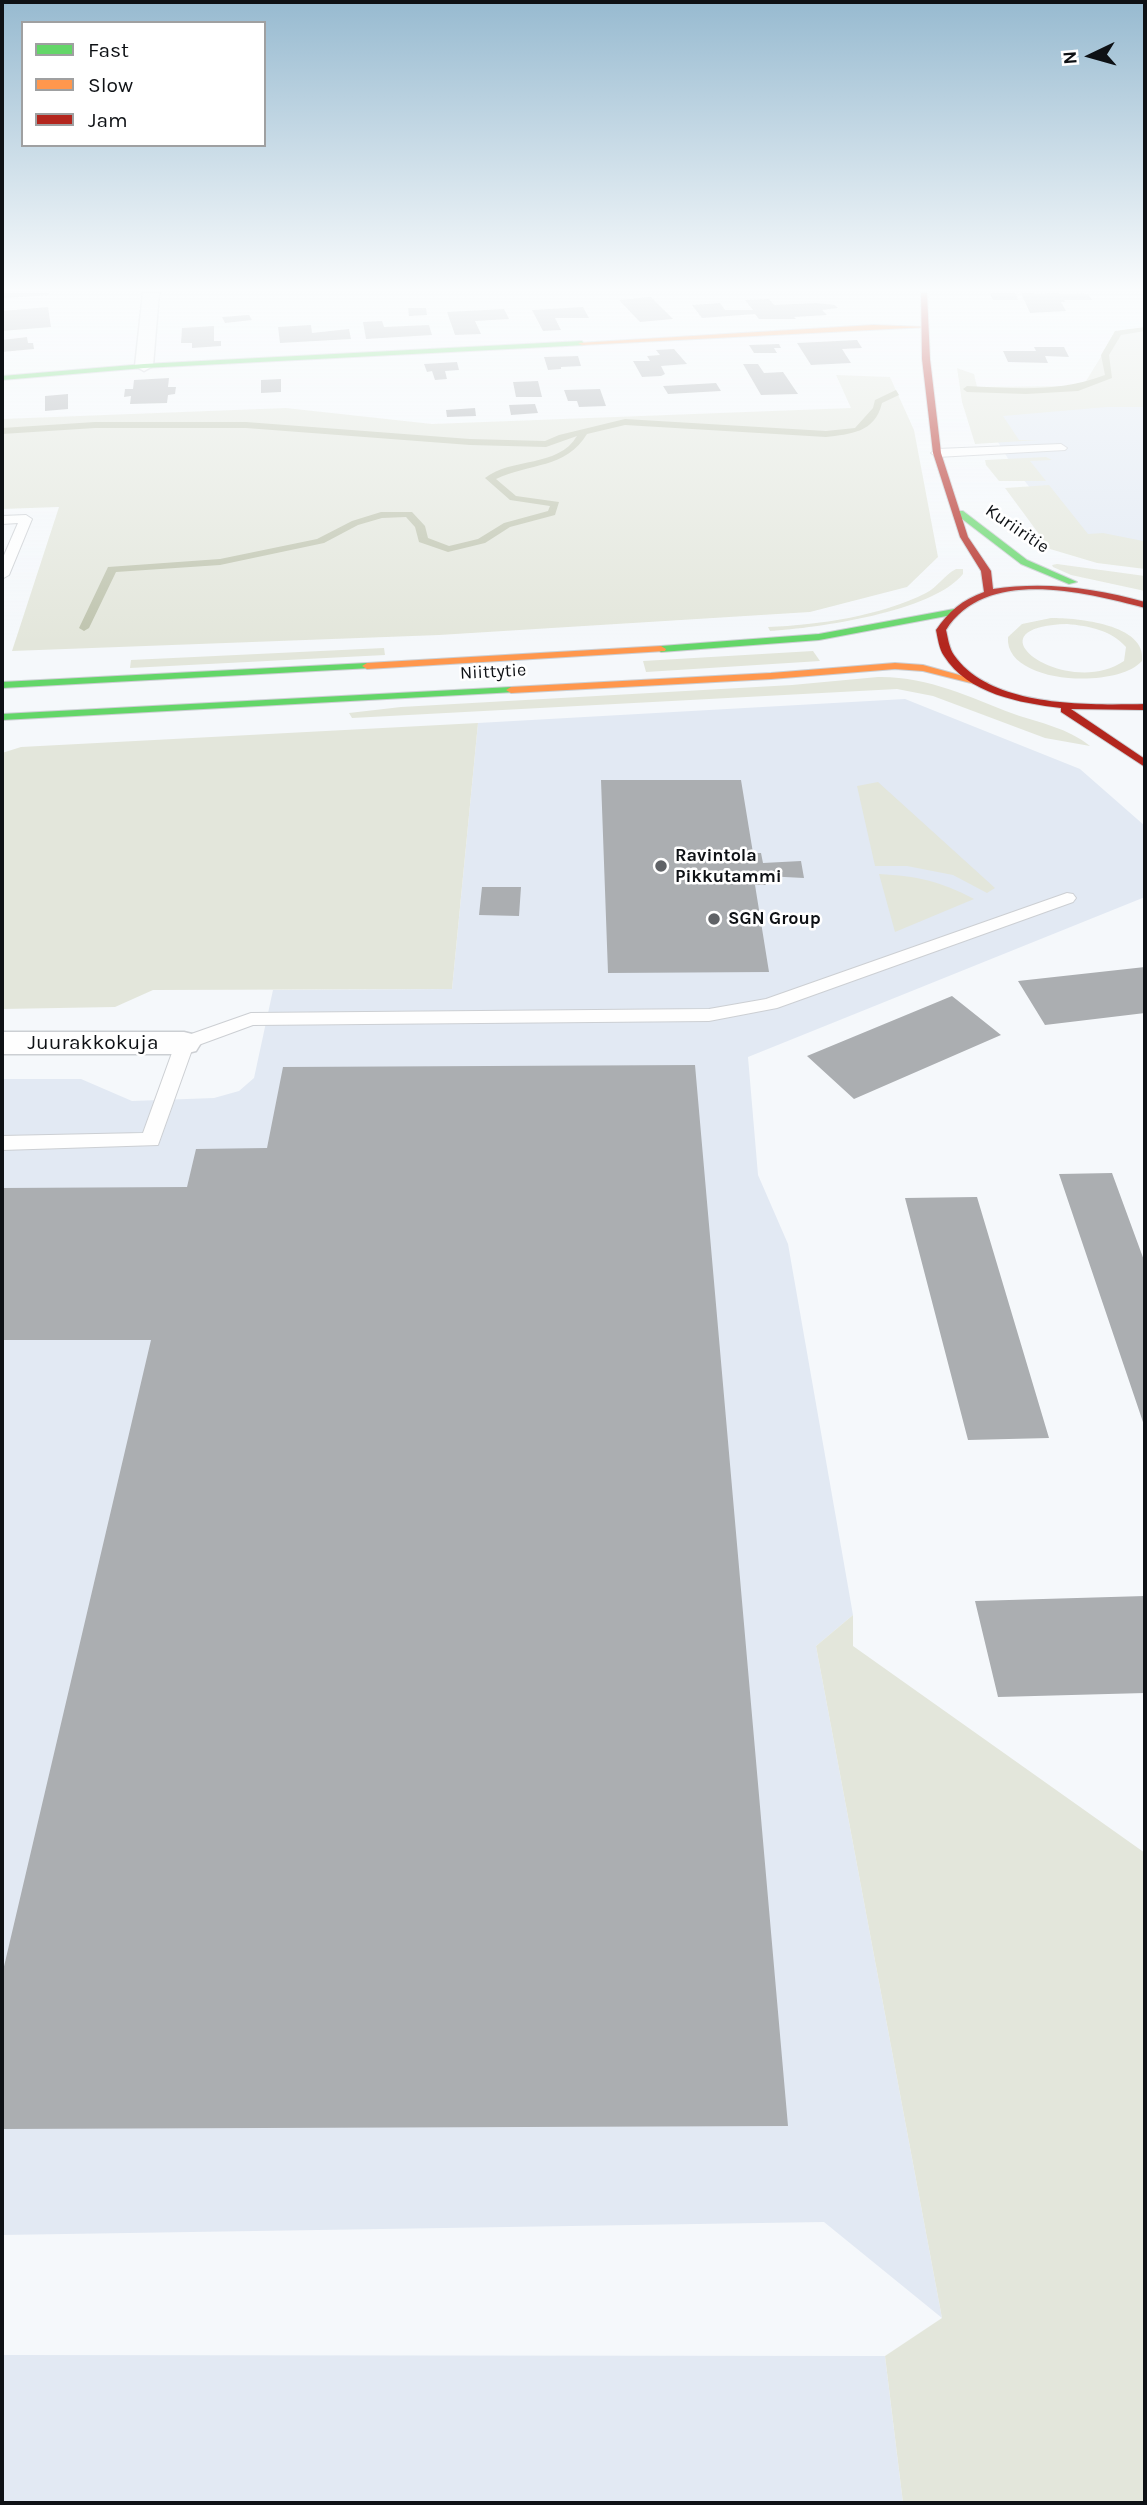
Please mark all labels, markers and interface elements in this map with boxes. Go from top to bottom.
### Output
legend [21,21,266,147]
north arrow [1056,21,1126,91]
text: Fast [88,38,129,62]
text: N [1059,50,1082,66]
text: Slow [88,73,133,97]
text: Jam [88,108,128,132]
street label: Kuriiritie [981,500,1053,558]
street label: Niittytie [459,659,527,685]
place label: Ravintola Pikkutammi [675,845,782,888]
marker: Ravintola Pikkutammi [653,858,669,874]
place label: SGN Group [728,908,821,930]
marker: SGN Group [706,911,722,927]
street label: Juurakkokuja [28,1030,158,1056]

